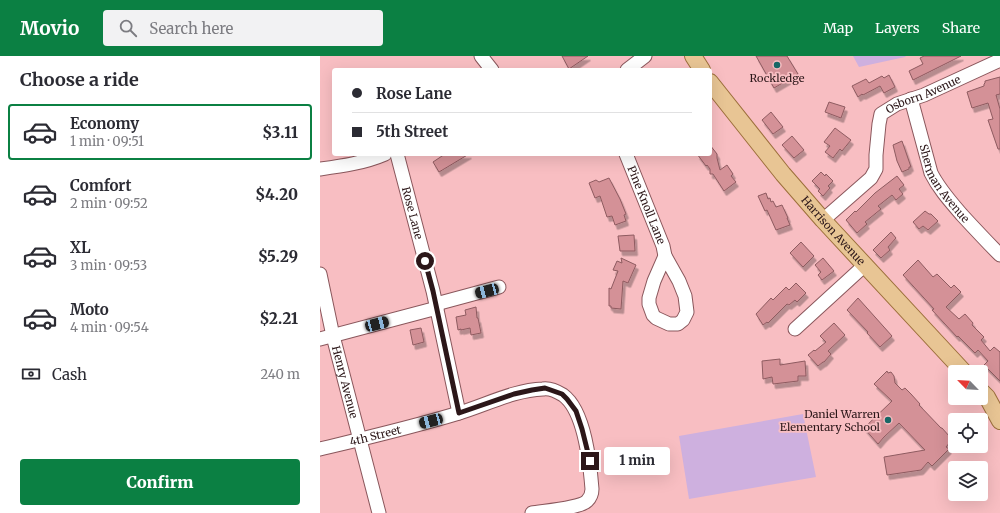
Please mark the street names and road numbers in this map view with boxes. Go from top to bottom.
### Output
street label: Osborn Avenue [883,72,963,116]
street label: Sherman Avenue [917,143,973,226]
street label: Pine Knoll Lane [624,164,669,247]
street label: Rose Lane [399,185,426,241]
street label: Harrison Avenue [798,193,868,268]
street label: Henry Avenue [329,344,361,420]
street label: 4th Street [348,422,403,449]

